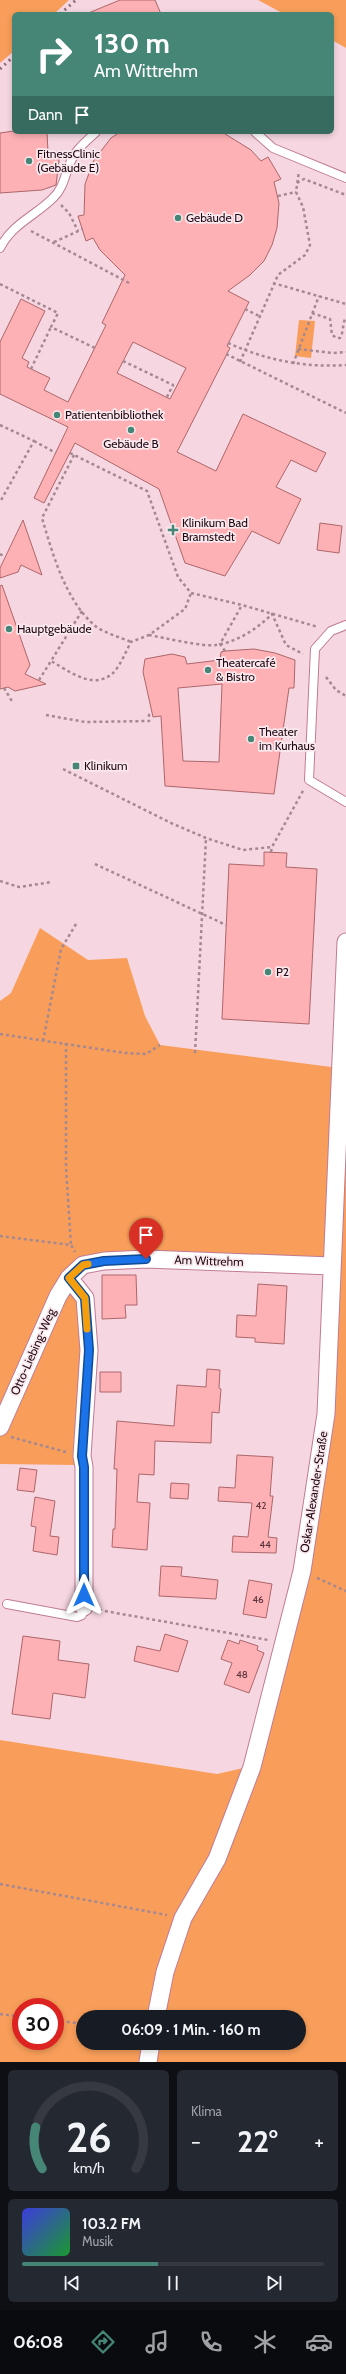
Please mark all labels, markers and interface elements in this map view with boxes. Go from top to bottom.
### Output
text: 130 m [94,26,170,60]
icon: right [28,28,80,80]
text: Am Wittrehm [94,60,198,82]
icon: arrive [71,104,93,126]
text: Dann [28,106,63,124]
place label: FitnessClinic (Gebäude E) [37,146,100,175]
marker: FitnessClinic (Gebäude E) [24,156,34,166]
place label: Gebäude D [186,210,243,225]
marker: Gebäude D [173,213,183,223]
place label: Patientenbibliothek [65,407,164,422]
marker: Patientenbibliothek [52,410,62,420]
marker: Gebäude B [126,425,136,435]
place label: Gebäude B [103,436,159,451]
place label: Klinikum Bad Bramstedt [182,515,248,544]
marker: Klinikum Bad Bramstedt [167,524,179,536]
place label: Hauptgebäude [17,621,92,636]
marker: Hauptgebäude [4,624,14,634]
place label: Theatercafé & Bistro [216,655,276,684]
marker: Theatercafé & Bistro [203,665,213,675]
place label: Theater im Kurhaus [259,724,315,753]
marker: Theater im Kurhaus [246,734,256,744]
place label: Klinikum [84,758,128,773]
marker: Klinikum [71,761,81,771]
place label: P2 [276,964,289,979]
marker: P2 [263,967,273,977]
pin [129,1218,163,1259]
icon: arrive [135,1224,157,1246]
street label: Am Wittrehm [174,1252,244,1269]
street label: Otto-Liebing-Weg [7,1305,59,1398]
street label: Oskar-Alexander-Straße [296,1430,331,1554]
house number: 42 [255,1499,267,1512]
house number: 44 [259,1538,271,1551]
position arrow [63,1574,105,1616]
house number: 46 [252,1593,264,1606]
house number: 48 [236,1668,248,1681]
speed limit sign: 30 [12,1998,64,2050]
text: 06:09 · 1 Min. · 160 m [121,2021,261,2039]
text: Klima [191,2103,222,2119]
text: 26 [66,2111,111,2161]
text: 22° [237,2123,278,2160]
text: − [191,2128,201,2155]
text: + [314,2128,324,2155]
text: km/h [73,2158,104,2176]
text: 103.2 FM [82,2215,141,2233]
text: Musik [82,2233,113,2249]
icon: previous [61,2272,83,2294]
icon: pause [162,2272,184,2294]
icon: next [263,2272,285,2294]
icon: directions [89,2328,117,2356]
icon: music [143,2328,171,2356]
icon: phone [197,2328,225,2356]
icon: climate [251,2328,279,2356]
icon: car [305,2328,333,2356]
text: 06:08 [13,2331,63,2353]

